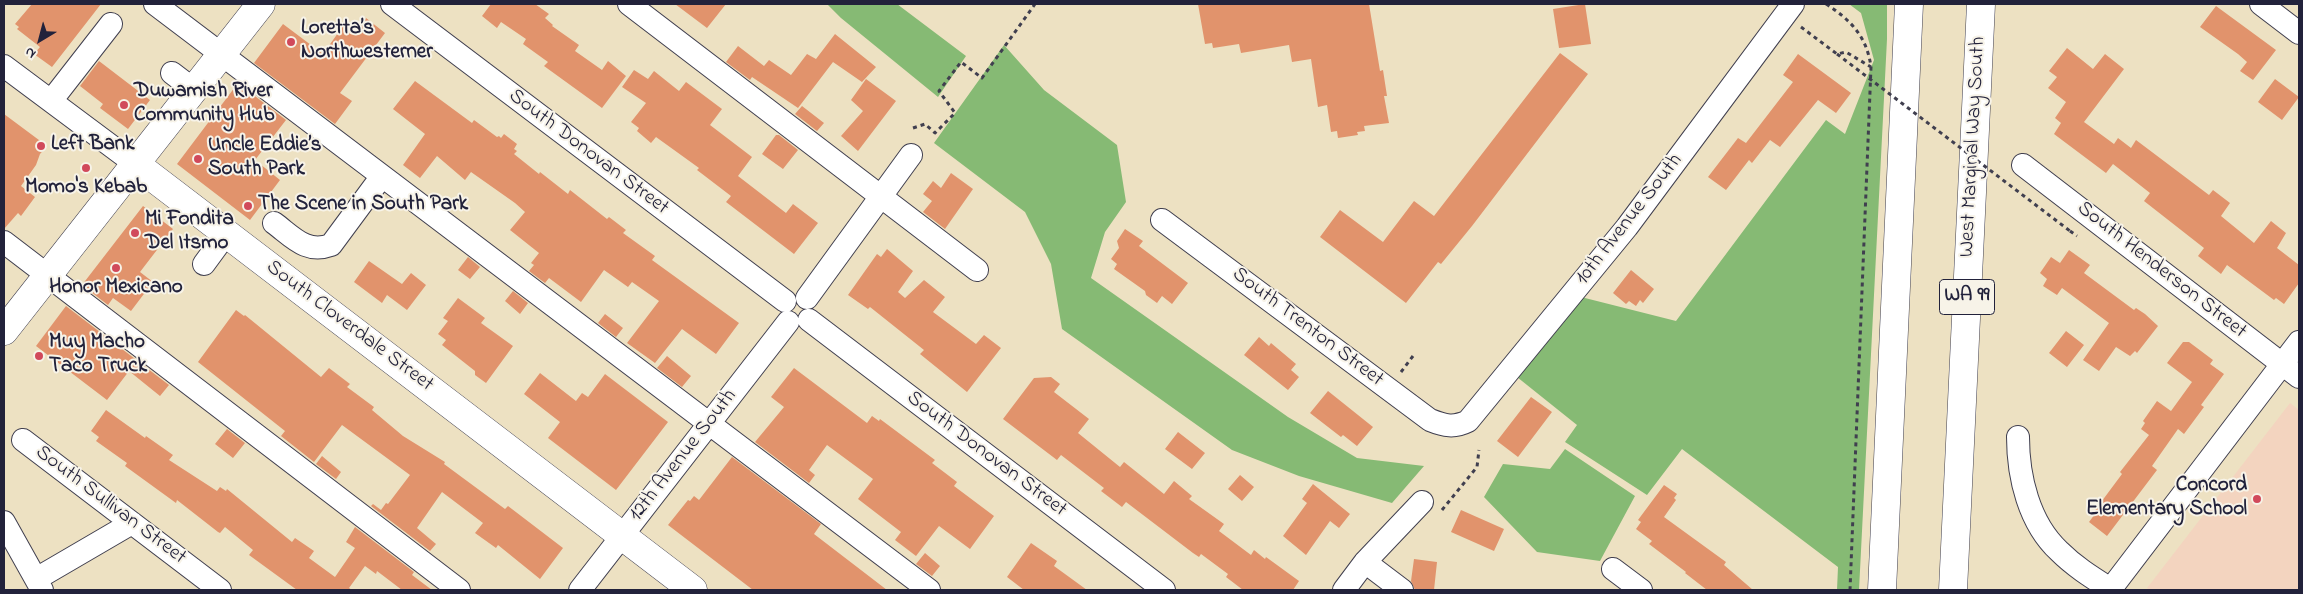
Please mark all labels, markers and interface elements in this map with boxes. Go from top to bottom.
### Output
north arrow [15,15,65,65]
place label: Loretta’s Northwesterner [301,17,433,67]
marker: Loretta’s Northwesterner [285,36,297,48]
street label: West Marginal Way South [1956,36,1992,258]
text: N [21,41,41,64]
place label: Duwamish River Community Hub [134,80,274,130]
street label: South Donovan Street [503,84,673,222]
marker: Duwamish River Community Hub [118,99,130,111]
place label: Left Bank [51,133,134,159]
place label: Uncle Eddie’s South Park [208,134,322,184]
marker: Left Bank [35,140,47,152]
street label: 10th Avenue South [1571,149,1689,291]
marker: Uncle Eddie’s South Park [192,153,204,165]
marker: Momo's Kebab [80,162,92,174]
place label: Momo's Kebab [25,176,147,202]
place label: The Scene in South Park [258,193,468,219]
street label: South Henderson Street [2071,197,2251,345]
marker: The Scene in South Park [242,200,254,212]
place label: Mi Fondita Del Itsmo [145,208,234,258]
marker: Mi Fondita Del Itsmo [129,227,141,239]
street label: South Cloverdale Street [260,256,438,398]
marker: Honor Mexicano [110,262,122,274]
street label: South Trenton Street [1226,263,1388,393]
place label: Honor Mexicano [49,276,183,302]
road number: WA 99 [1940,280,1994,314]
place label: Muy Macho Taco Truck [49,331,147,381]
marker: Muy Macho Taco Truck [33,350,45,362]
street label: 12th Avenue South [625,385,743,527]
street label: South Donovan Street [901,386,1071,524]
street label: South Sullivan Street [29,441,191,571]
place label: Concord Elementary School [2086,474,2247,524]
marker: Concord Elementary School [2251,493,2263,505]

